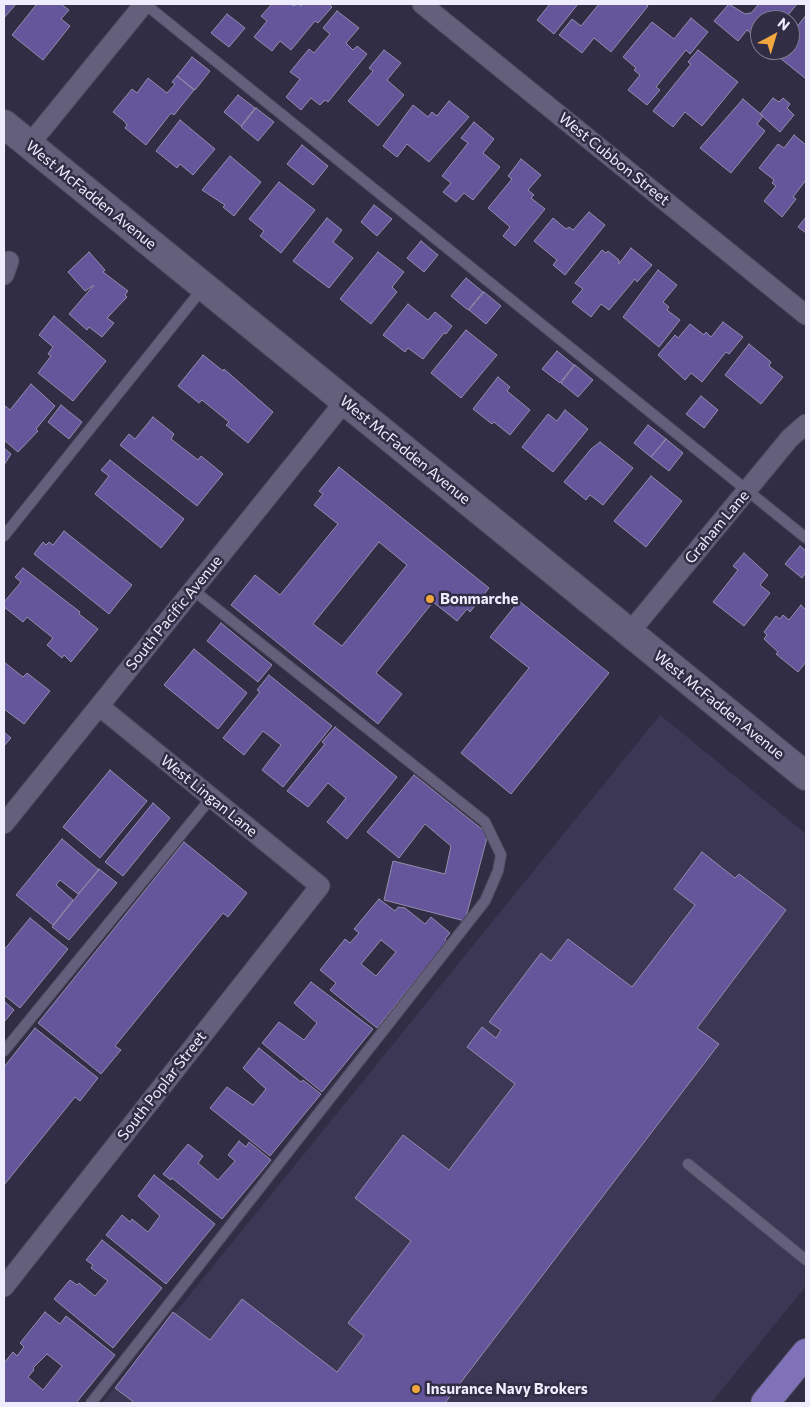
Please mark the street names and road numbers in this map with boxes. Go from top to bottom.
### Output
street label: West Cubbon Street [555,109,673,209]
street label: West McFadden Avenue [22,137,160,253]
street label: West McFadden Avenue [336,392,474,508]
street label: Graham Lane [681,487,753,567]
street label: South Pacific Avenue [122,552,226,674]
street label: West McFadden Avenue [650,647,788,763]
street label: West Lingan Lane [157,751,261,841]
street label: South Poplar Street [114,1028,210,1144]

